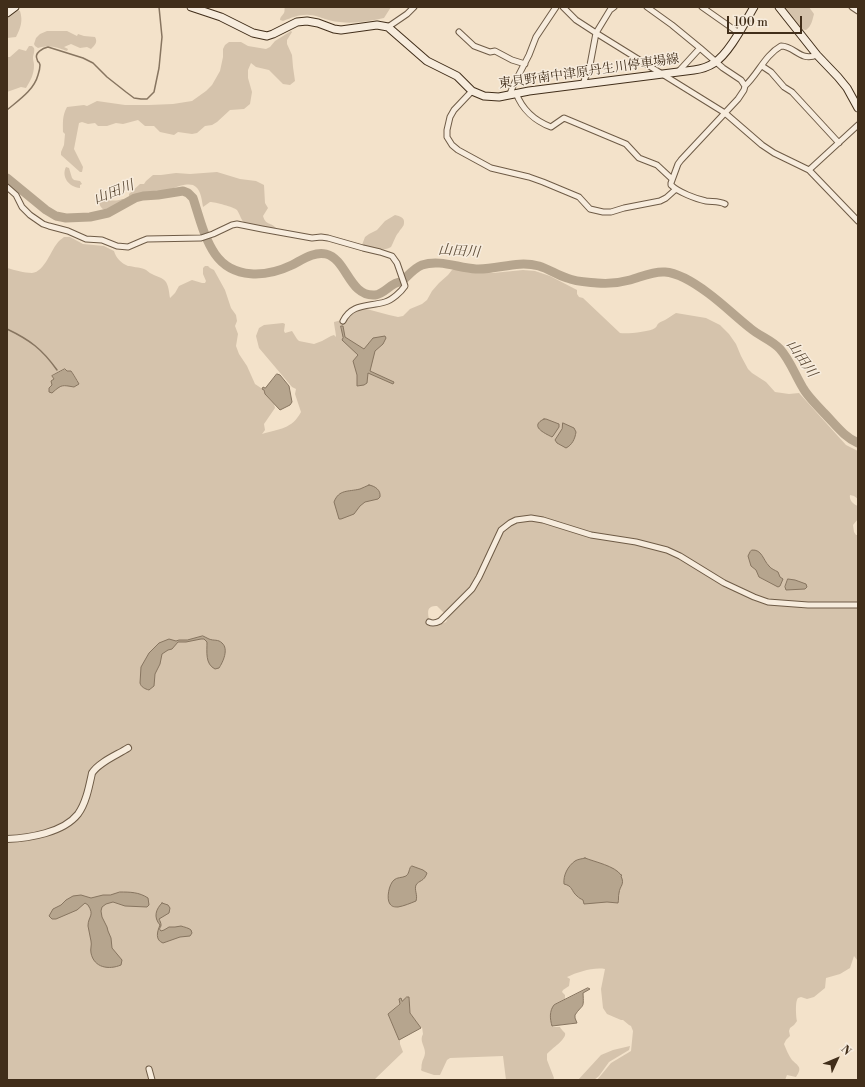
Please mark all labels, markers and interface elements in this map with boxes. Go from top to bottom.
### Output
scale bar [729,8,804,34]
text: 100 m [734,15,768,30]
street label: 東貝野南中津原丹生川停車場線 [498,52,680,92]
water label: 山田川 [91,178,137,208]
water label: 山田川 [437,242,481,262]
water label: 山田川 [782,337,820,381]
north arrow [817,1039,857,1079]
text: N [838,1043,854,1059]

